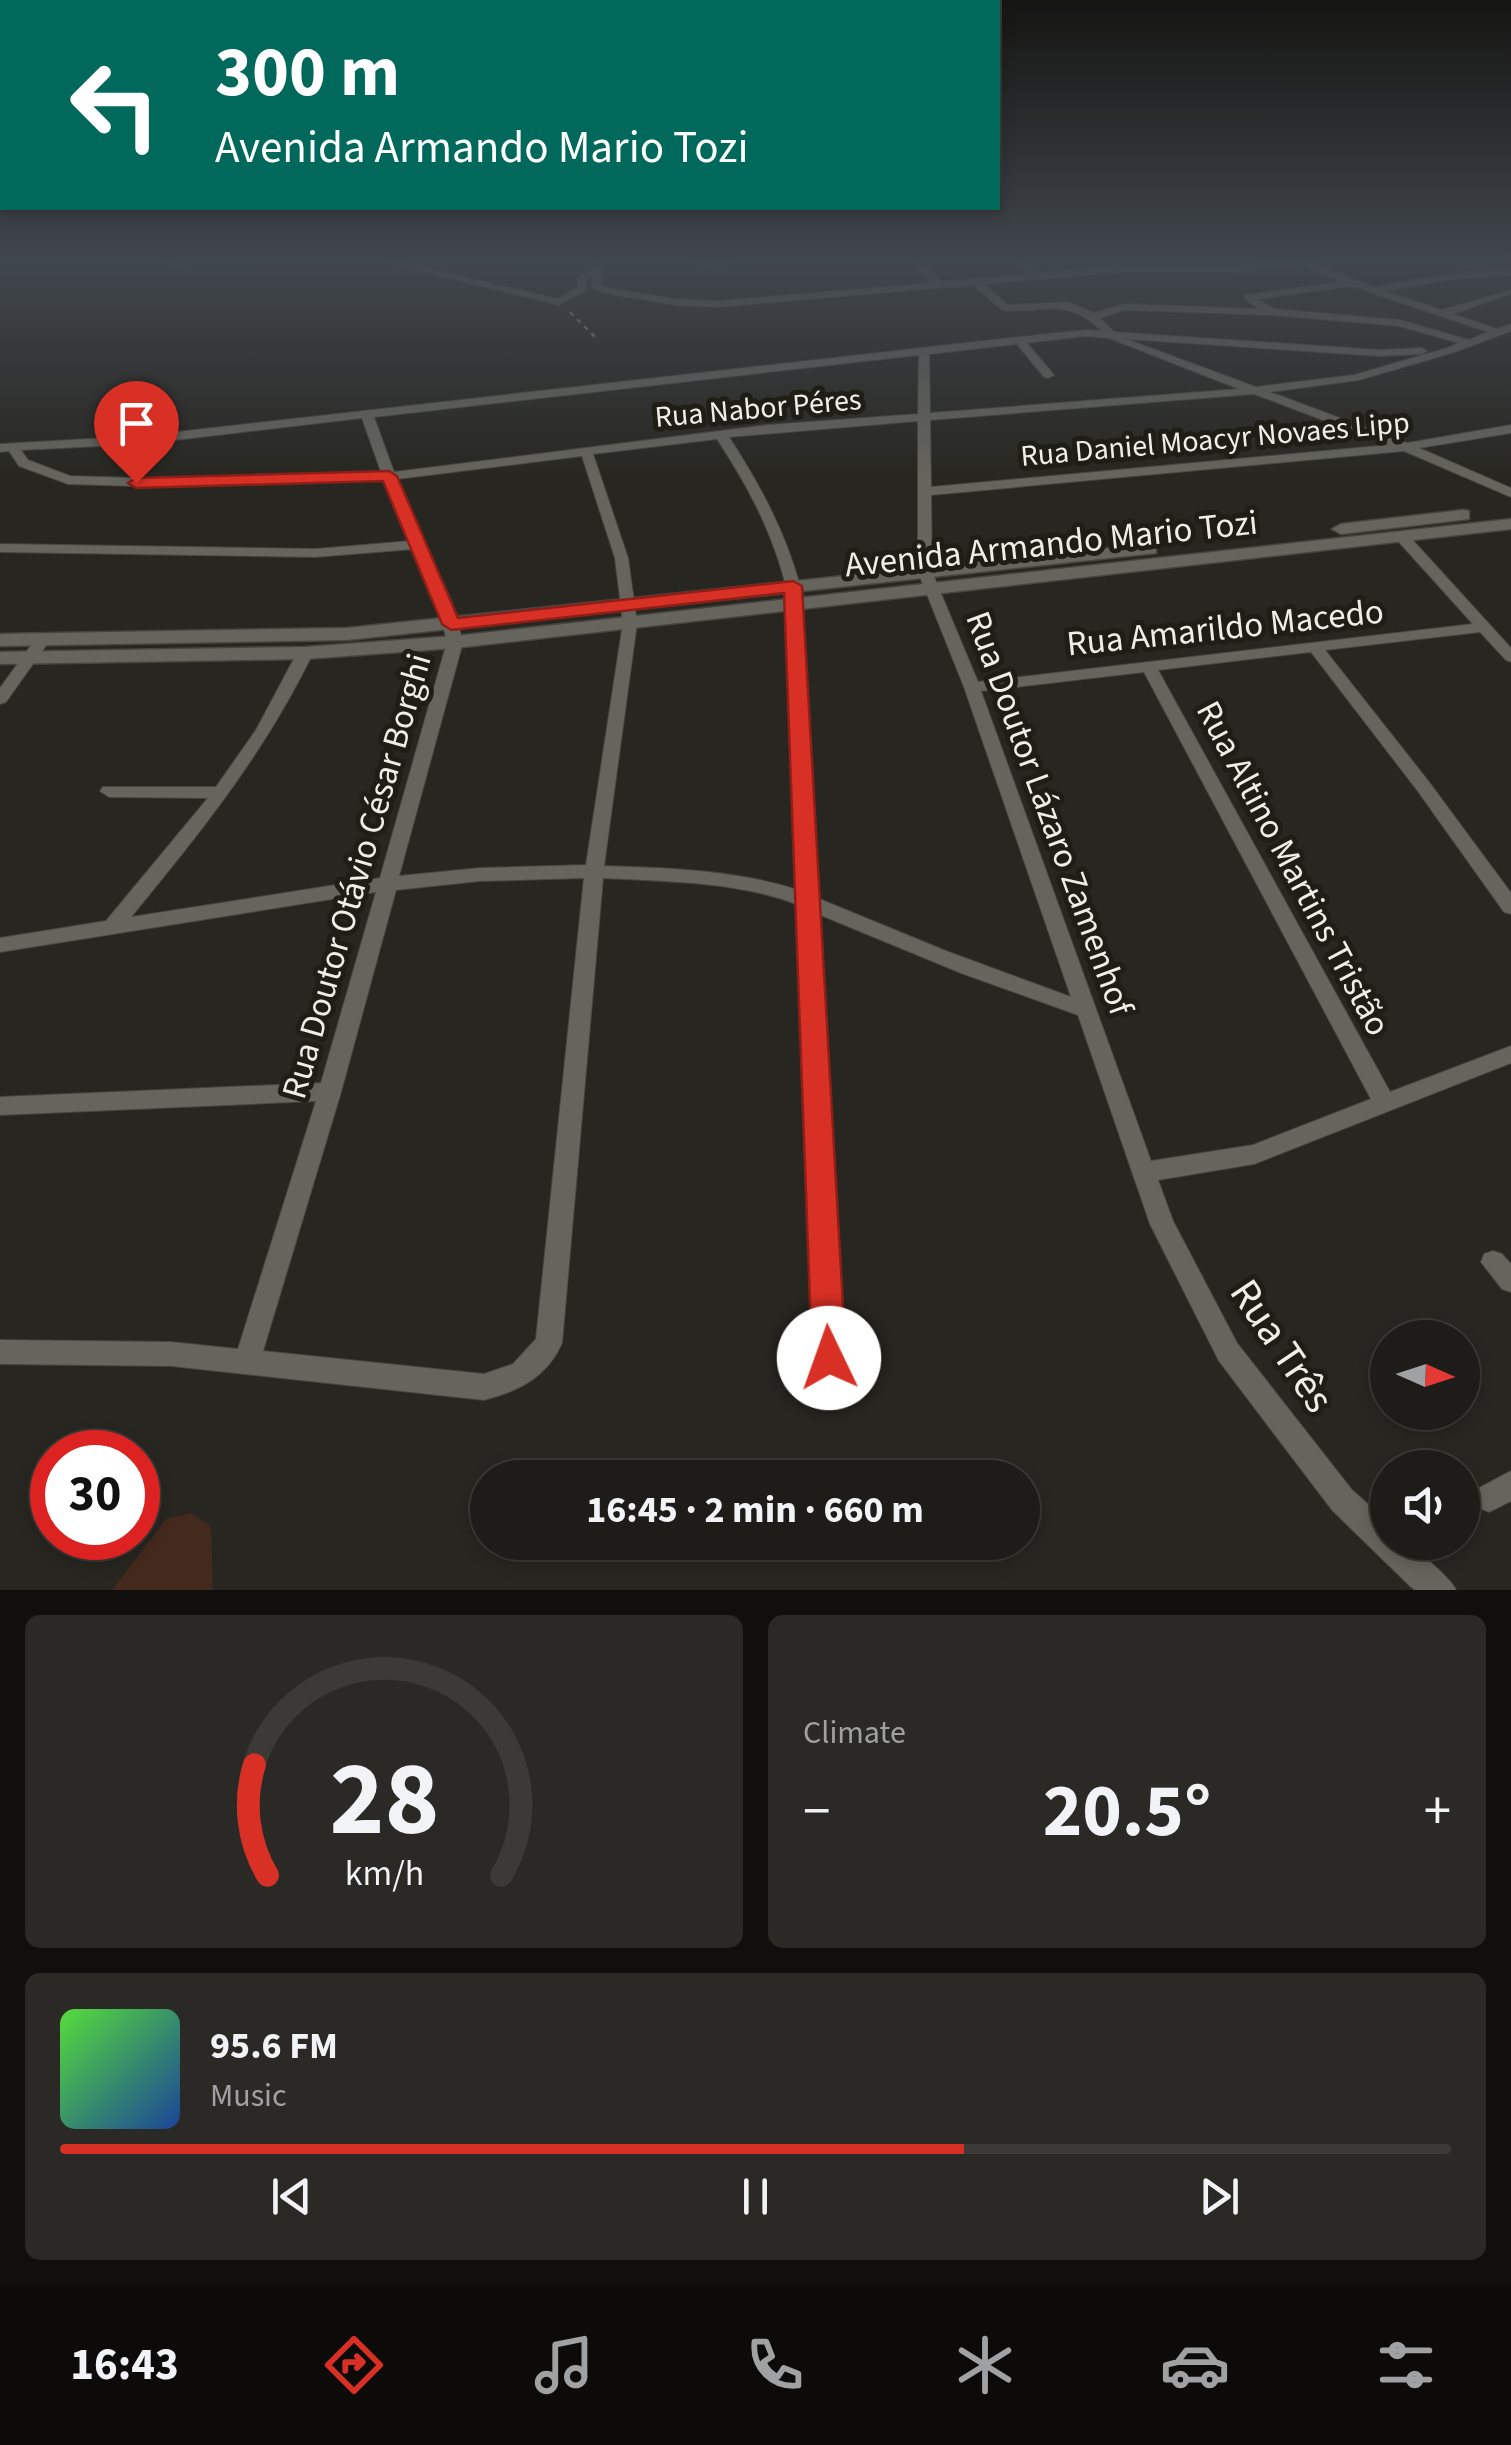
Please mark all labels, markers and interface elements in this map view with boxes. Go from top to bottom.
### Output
text: 300 m [215,23,400,123]
icon: left [50,40,180,170]
text: Avenida Armando Mario Tozi [215,116,749,180]
street label: Rua Nabor Péres [653,378,863,439]
pin [94,381,179,484]
icon: arrive [109,396,164,451]
street label: Rua Daniel Moacyr Novaes Lipp [1019,401,1411,478]
street label: Avenida Armando Mario Tozi [842,497,1260,591]
street label: Rua Amarildo Macedo [1064,586,1386,669]
street label: Rua Doutor Lázaro Zamenhof [953,604,1146,1024]
street label: Rua Doutor Otávio César Borghi [269,648,445,1105]
street label: Rua Altino Martins Tristão [1183,692,1403,1045]
street label: Rua Três [1215,1267,1348,1425]
position arrow [777,1306,881,1410]
north arrow [1370,1320,1480,1430]
map controls [1370,1320,1480,1560]
speed limit sign: 30 [30,1430,160,1560]
button: sound [1370,1450,1480,1560]
text: 16:45 · 2 min · 660 m [586,1483,924,1537]
text: Climate [803,1710,906,1756]
text: 28 [329,1727,439,1875]
text: 20.5° [1043,1758,1211,1865]
text: − [803,1773,830,1851]
text: + [1424,1773,1451,1851]
text: km/h [344,1848,424,1899]
text: 95.6 FM [210,2019,338,2073]
text: Music [210,2073,287,2119]
icon: previous [264,2169,319,2224]
icon: pause [728,2169,783,2224]
icon: next [1192,2169,1247,2224]
icon: directions [319,2330,389,2400]
icon: music [529,2330,599,2400]
icon: phone [740,2330,810,2400]
icon: climate [950,2330,1020,2400]
icon: car [1160,2330,1230,2400]
icon: filters [1371,2330,1441,2400]
text: 16:43 [70,2333,179,2397]

